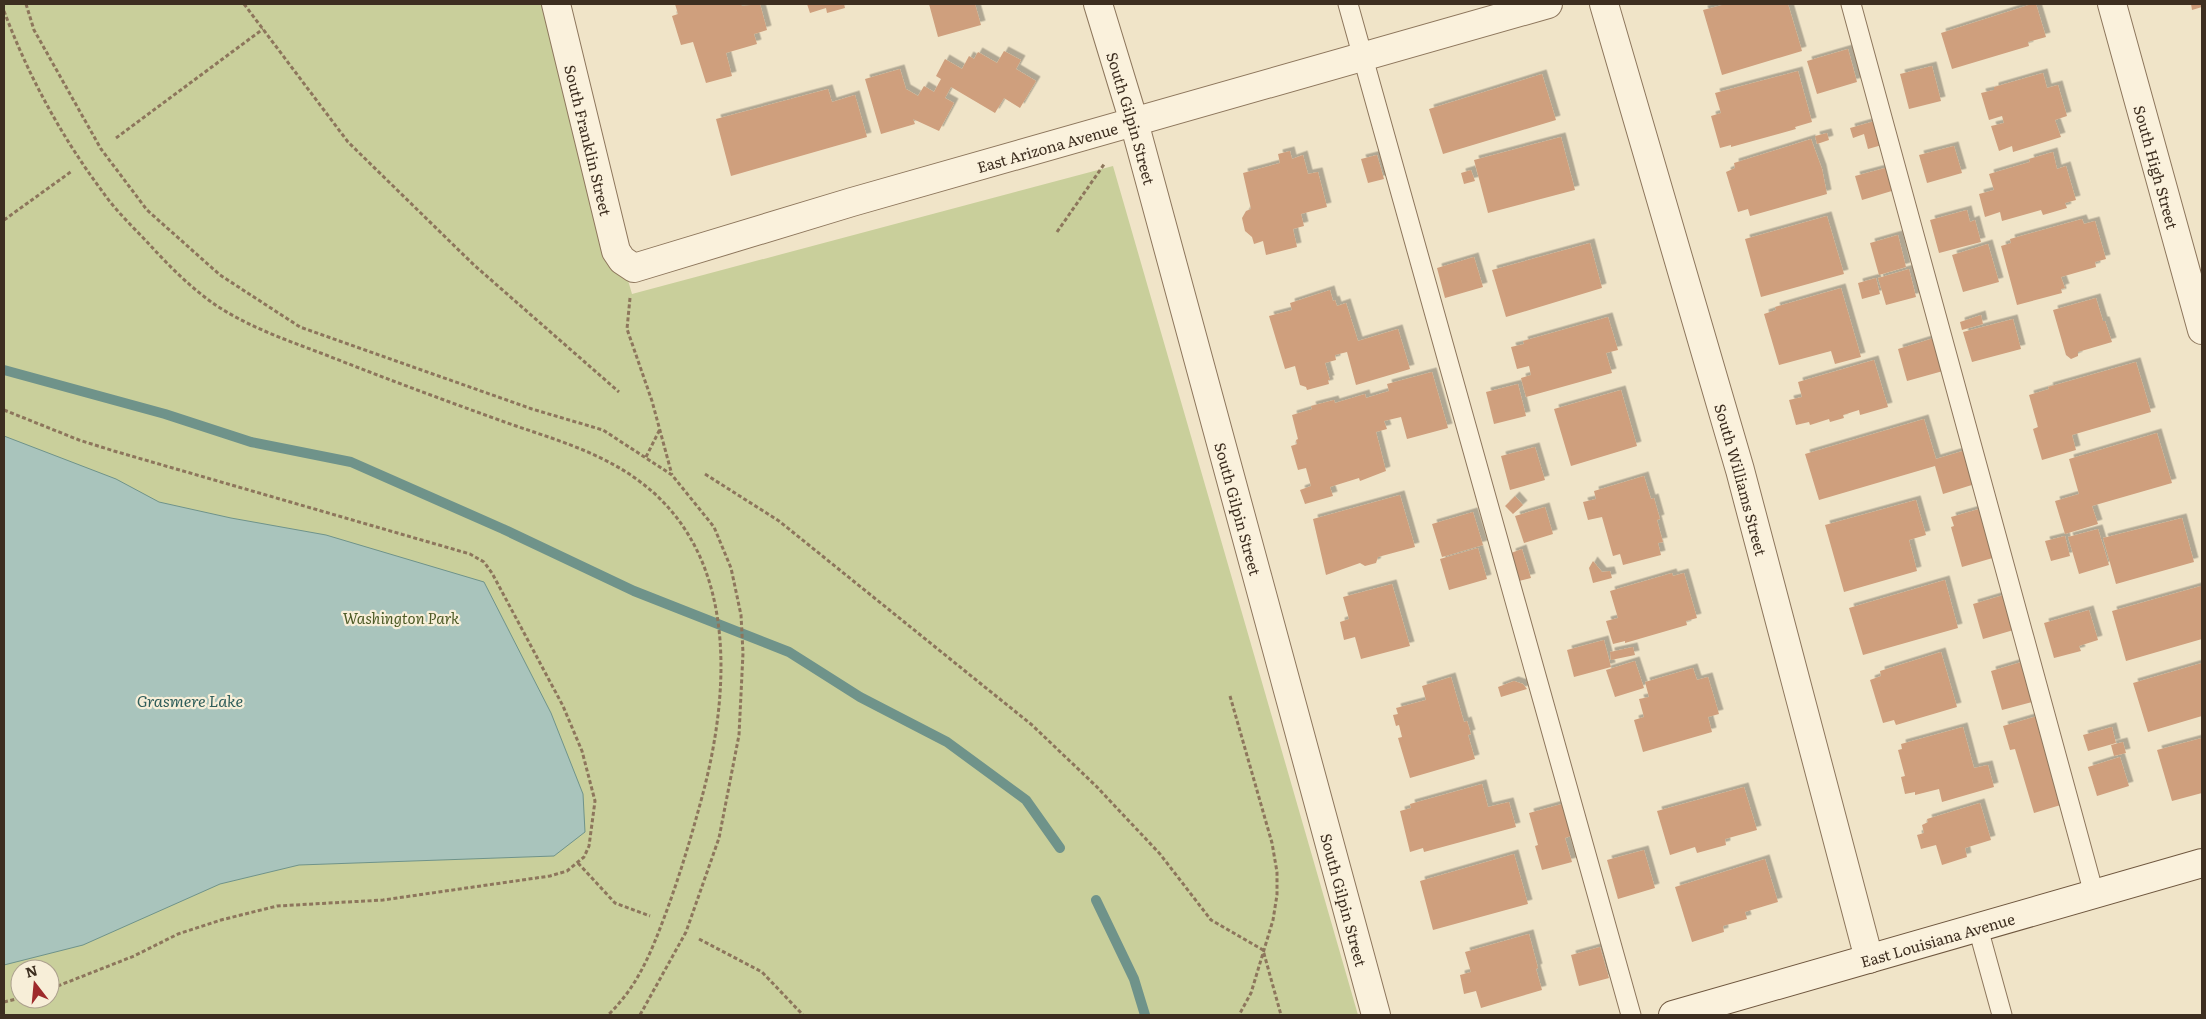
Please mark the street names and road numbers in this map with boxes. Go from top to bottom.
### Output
street label: South Gilpin Street [1102,49,1162,187]
street label: South Franklin Street [560,62,618,218]
street label: South High Street [2129,102,2185,231]
street label: East Arizona Avenue [974,115,1121,178]
street label: South Williams Street [1710,401,1774,558]
street label: South Gilpin Street [1210,439,1268,578]
street label: South Gilpin Street [1316,830,1374,969]
street label: East Louisiana Avenue [1857,906,2017,972]

